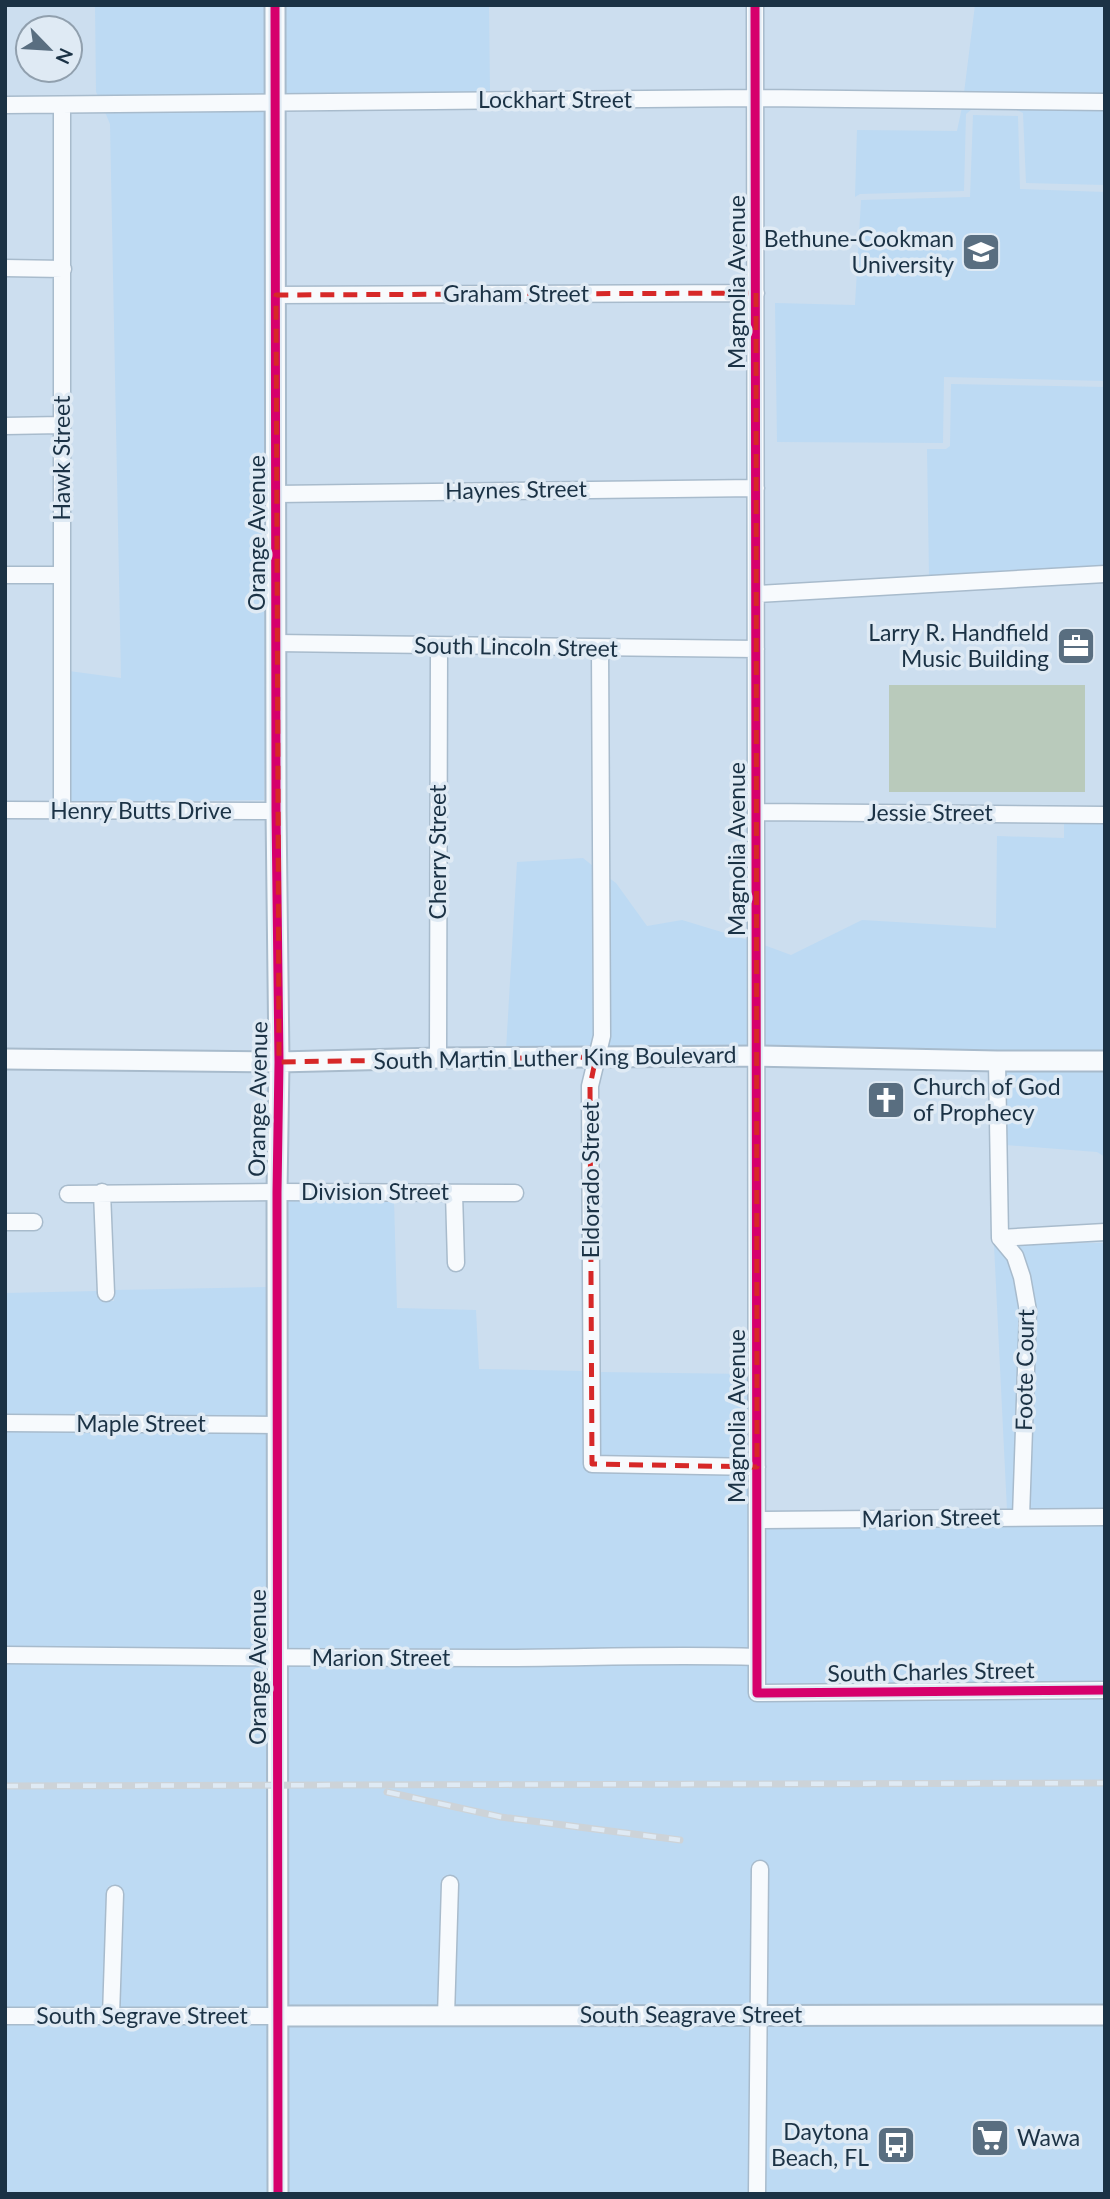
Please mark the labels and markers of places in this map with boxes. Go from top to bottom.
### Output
place label: Bethune-Cookman University [764,224,954,278]
school or university icon: Bethune-Cookman University [960,231,1002,273]
place label: Larry R. Handfield Music Building [868,618,1049,672]
office icon: Larry R. Handfield Music Building [1055,625,1097,667]
place label: Church of God of Prophecy [913,1072,1061,1126]
church icon: Church of God of Prophecy [865,1079,907,1121]
place label: Daytona Beach, FL [771,2117,869,2171]
supermarket icon: Wawa [969,2117,1011,2159]
place label: Wawa [1017,2123,1080,2151]
bus stop icon: Daytona Beach, FL [875,2124,917,2166]

